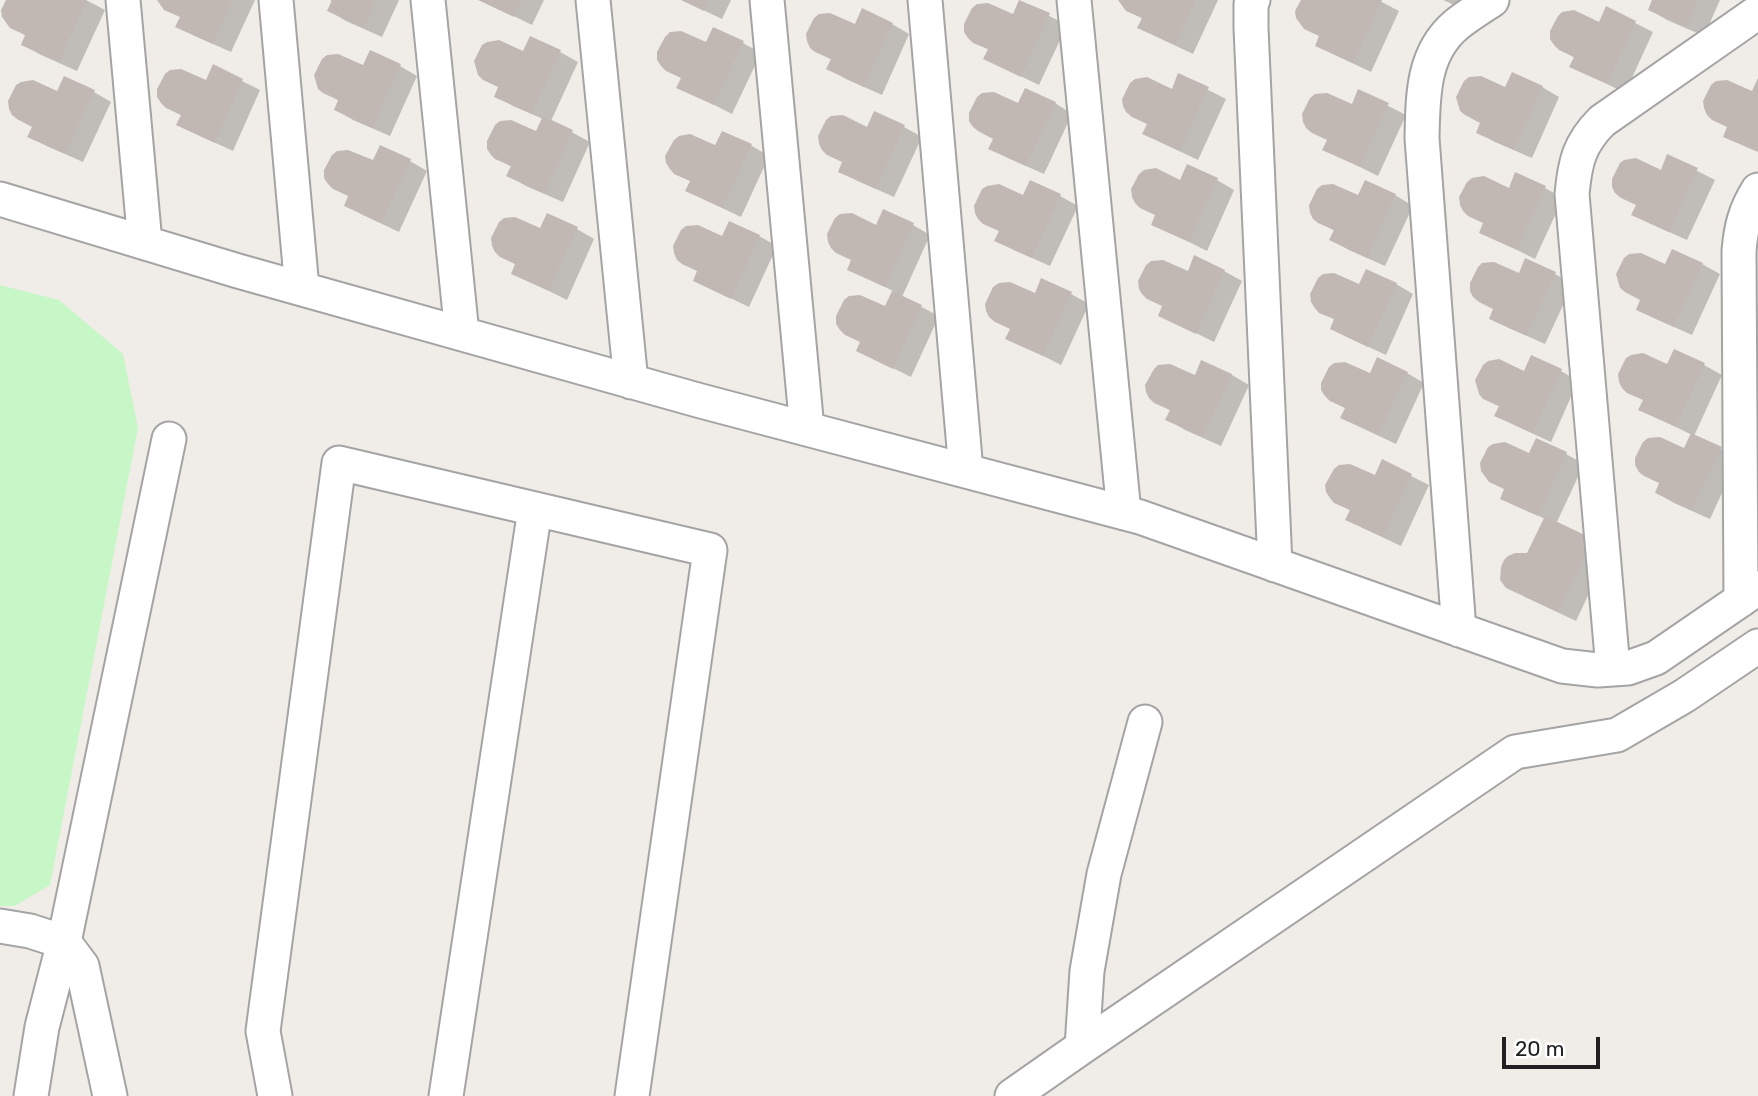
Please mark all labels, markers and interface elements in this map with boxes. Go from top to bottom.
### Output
scale bar [1506,1023,1604,1066]
text: 20 m [1515,1036,1564,1061]

